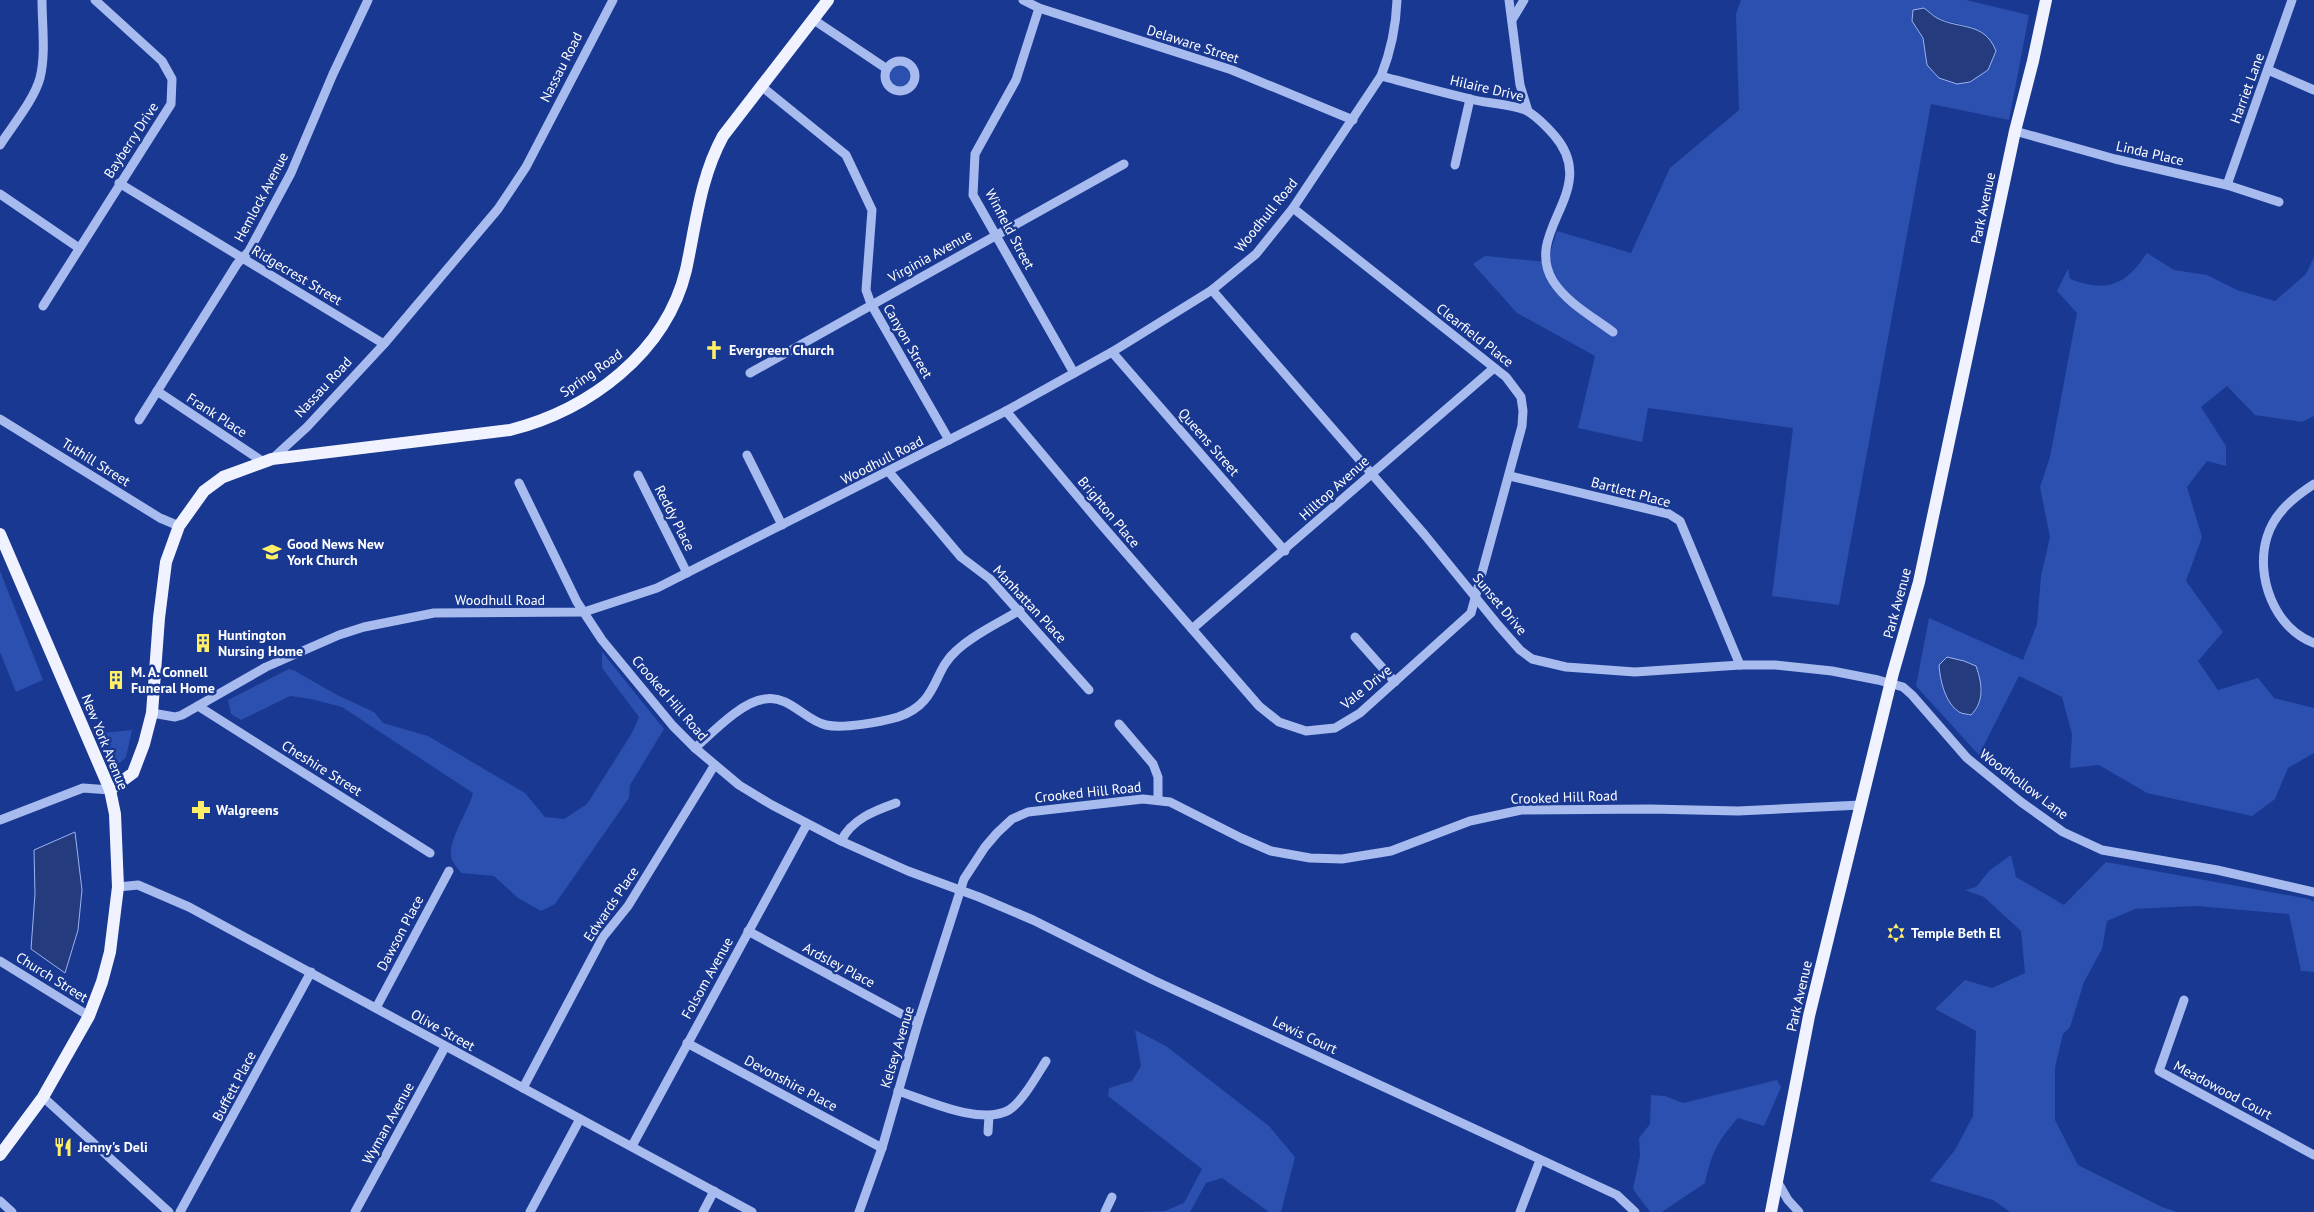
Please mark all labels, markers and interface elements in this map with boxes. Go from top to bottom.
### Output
street label: Delaware Street [1145,21,1242,67]
street label: Nassau Road [536,29,586,105]
street label: Harriet Lane [2226,50,2268,126]
street label: Hilaire Drive [1448,71,1526,105]
street label: Bayberry Drive [100,99,162,181]
street label: Linda Place [2114,136,2186,170]
street label: Hemlock Avenue [230,149,292,245]
street label: Park Avenue [1967,171,1999,245]
street label: Woodhull Road [1231,174,1301,256]
street label: Winfield Street [981,186,1039,273]
street label: Virginia Avenue [884,226,975,287]
street label: Ridgecrest Street [248,241,346,309]
street label: Clearfield Place [1433,299,1517,371]
street label: Canyon Street [879,300,937,382]
church icon: Evergreen Church [703,339,725,361]
place label: Evergreen Church [729,341,834,359]
street label: Spring Road [556,345,626,401]
street label: Nassau Road [290,353,356,421]
street label: Frank Place [183,389,251,441]
street label: Queens Street [1175,404,1244,480]
street label: Woodhull Road [838,431,926,489]
street label: Tuthill Street [58,434,134,490]
street label: Hilltop Avenue [1295,452,1373,524]
street label: Brighton Place [1074,473,1144,551]
street label: Bartlett Place [1589,473,1673,511]
street label: Reddy Place [651,482,699,554]
place label: Good News New York Church [286,535,385,569]
school or university icon: Good News New York Church [261,541,283,563]
street label: Manhattan Place [989,561,1071,647]
street label: Park Avenue [1879,566,1915,640]
street label: Sunset Drive [1469,569,1531,639]
street label: Woodhull Road [455,591,545,609]
place label: Huntington Nursing Home [218,626,303,660]
building icon: Huntington Nursing Home [192,632,214,654]
street label: Crooked Hill Road [628,652,712,744]
street label: Vale Drive [1336,661,1395,714]
place label: M. A. Connell Funeral Home [131,663,215,697]
building icon: M. A. Connell Funeral Home [105,669,127,691]
street label: New York Avenue [78,691,132,793]
street label: Cheshire Street [278,736,366,800]
street label: Woodhollow Lane [1976,745,2072,823]
street label: Crooked Hill Road [1034,777,1142,807]
street label: Crooked Hill Road [1510,786,1618,808]
pharmacy icon: Walgreens [190,799,212,821]
place label: Walgreens [216,801,279,819]
street label: Edwards Place [579,863,643,945]
street label: Dawson Place [373,892,427,974]
synagogue icon: Temple Beth El [1885,922,1907,944]
place label: Temple Beth El [1911,924,2002,942]
street label: Folsom Avenue [677,934,737,1022]
street label: Ardsley Place [800,939,878,991]
street label: Church Street [13,948,92,1006]
street label: Park Avenue [1782,959,1816,1033]
street label: Kelsey Avenue [876,1004,918,1090]
street label: Olive Street [408,1005,478,1055]
street label: Lewis Court [1270,1012,1341,1058]
street label: Buffett Place [208,1048,260,1124]
street label: Devonshire Place [741,1051,841,1115]
street label: Meadowood Court [2171,1056,2276,1124]
street label: Wyman Avenue [358,1079,418,1167]
restaurant icon: Jenny's Deli [52,1136,74,1158]
place label: Jenny's Deli [77,1138,148,1156]

